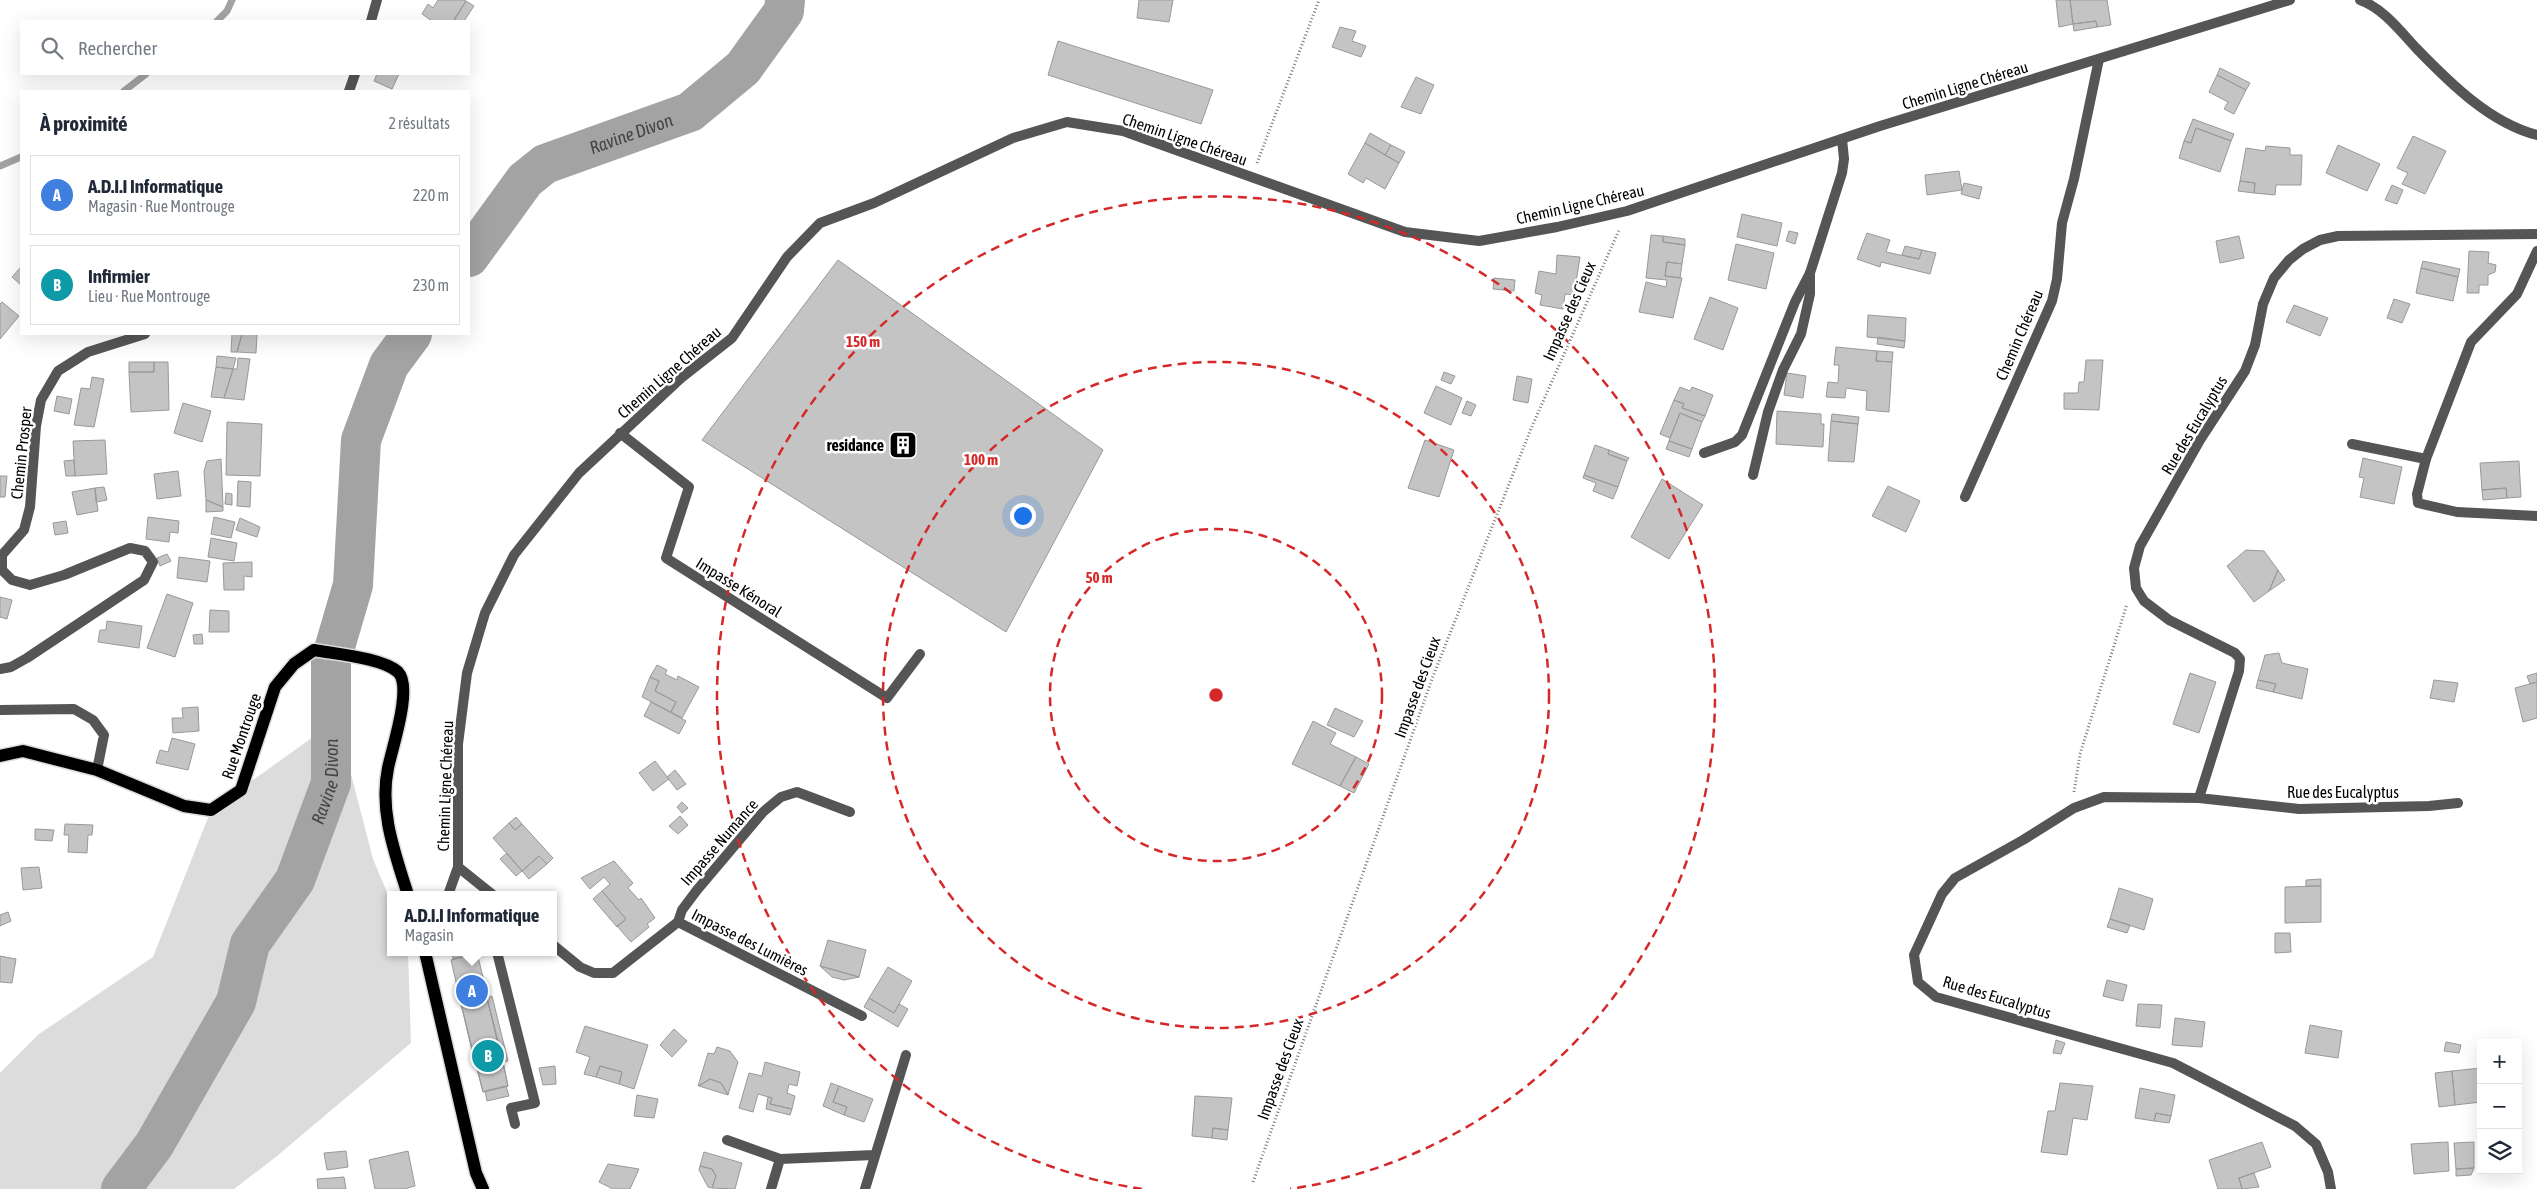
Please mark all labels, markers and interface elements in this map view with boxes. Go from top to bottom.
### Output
search box [20,20,470,75]
icon: search [38,34,66,62]
text: Rechercher [78,37,157,59]
street label: Chemin Ligne Chéreau [1900,57,2030,114]
water label: Ravine Divon [586,109,676,158]
street label: Chemin Ligne Chéreau [1120,109,1250,170]
text: À proximité [40,111,128,135]
text: 2 résultats [388,114,450,132]
text: A.D.I.I Informatique [88,175,223,197]
street label: Chemin Ligne Chéreau [1514,181,1646,228]
text: A [53,186,61,204]
text: 220 m [413,186,449,204]
text: Magasin · Rue Montrouge [88,197,235,215]
street label: Impasse des Cieux [1539,258,1600,364]
text: Infirmier [88,265,150,287]
text: B [53,276,61,294]
text: 230 m [413,276,449,294]
text: Lieu · Rue Montrouge [88,287,210,305]
street label: Chemin Chéreau [1992,287,2046,383]
street label: Chemin Ligne Chéreau [614,322,725,422]
text: 150 m [846,333,880,350]
street label: Rue des Eucalyptus [2157,372,2232,478]
street label: Chemin Prosper [7,406,36,500]
building icon: residance [888,430,918,460]
place label: residance [827,436,884,454]
text: 100 m [964,451,998,468]
your location [1010,503,1036,529]
street label: Impasse Kénoral [692,554,786,622]
text: 50 m [1086,569,1113,586]
street label: Impasse des Cieux [1390,633,1445,740]
centre of rings [1207,686,1225,704]
street label: Rue Montrouge [218,691,265,782]
street label: Chemin Ligne Chéreau [434,720,457,852]
water label: Ravine Divon [306,738,342,827]
street label: Rue des Eucalyptus [2287,783,2399,802]
street label: Impasse Numance [677,795,762,889]
popup [387,891,557,956]
text: A.D.I.I Informatique [404,904,540,926]
street label: Impasse des Lumières [688,905,811,980]
text: Magasin [404,926,454,944]
pin: A [456,972,488,1010]
street label: Rue des Eucalyptus [1941,972,2054,1023]
street label: Impasse des Cieux [1253,1015,1308,1122]
pin: B [472,1037,504,1075]
map controls [2477,1039,2522,1174]
button: + [2477,1039,2522,1084]
button: − [2477,1084,2522,1129]
button: layers [2477,1129,2522,1174]

